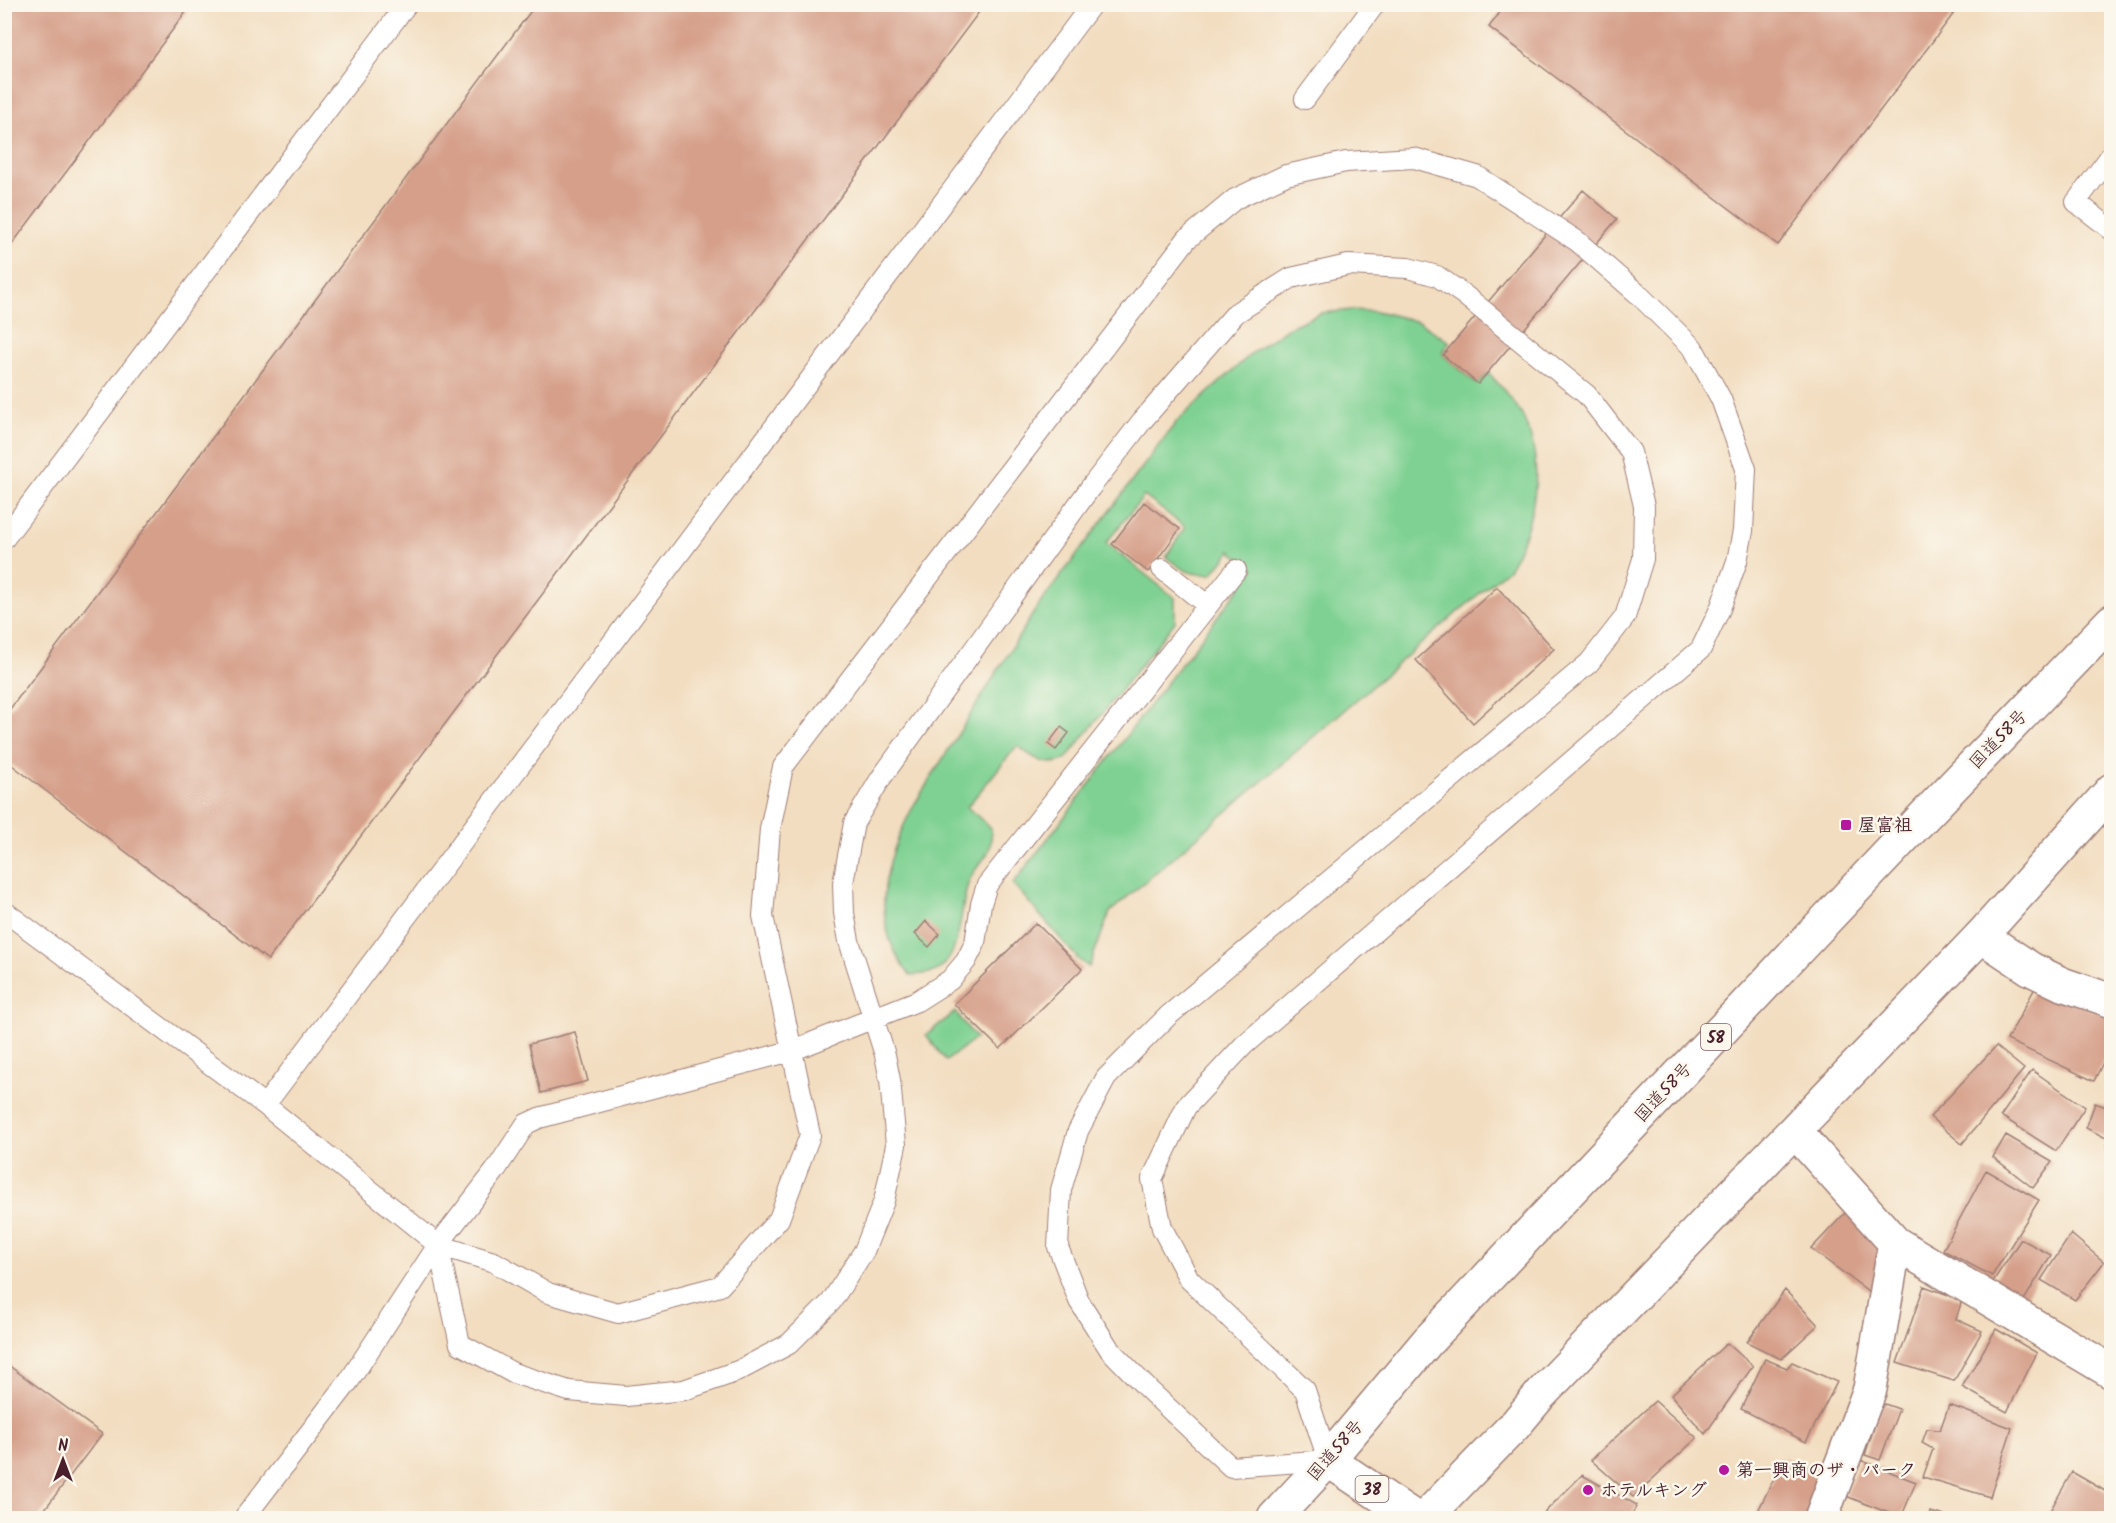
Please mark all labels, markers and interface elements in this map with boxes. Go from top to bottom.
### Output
street label: 国道58号 [1963,703,2035,777]
place label: 屋富祖 [1858,812,1912,841]
marker: 屋富祖 [1839,818,1853,832]
road number: 58 [1701,1024,1731,1050]
street label: 国道58号 [1628,1056,1700,1130]
street label: 国道58号 [1301,1413,1372,1489]
north arrow [33,1430,93,1490]
text: N [58,1434,68,1459]
place label: 第一興商のザ・パーク [1736,1457,1916,1486]
marker: 第一興商のザ・パーク [1717,1463,1731,1477]
road number: 38 [1356,1476,1388,1502]
place label: ホテルキング [1600,1477,1707,1506]
marker: ホテルキング [1581,1483,1595,1497]

